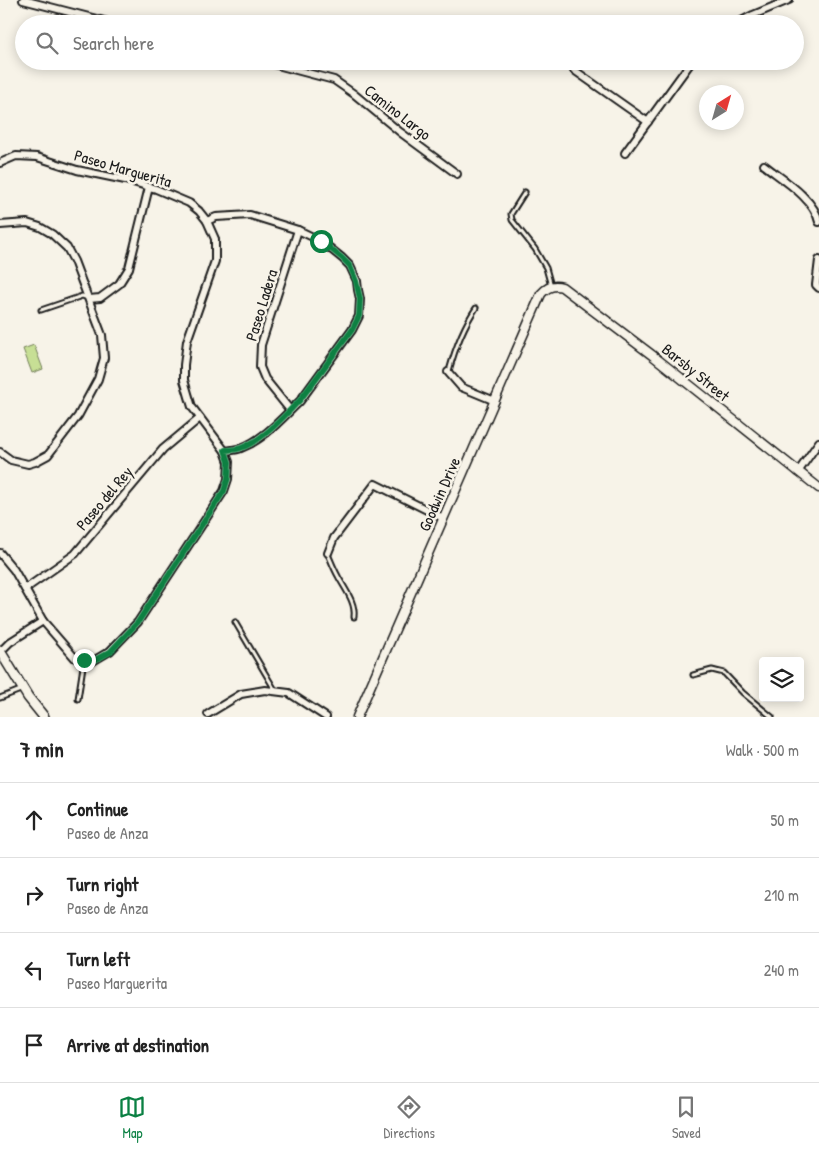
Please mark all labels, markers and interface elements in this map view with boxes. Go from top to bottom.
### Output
search box [15,15,804,70]
icon: search [33,29,61,57]
text: Search here [73,30,154,56]
street label: Camino Largo [360,79,436,145]
north arrow [699,85,744,130]
street label: Paseo Marguerita [72,144,174,192]
route start [310,230,333,253]
street label: Paseo Ladera [240,266,282,344]
street label: Barsby Street [658,338,735,406]
street label: Goodwin Drive [413,453,465,534]
street label: Paseo del Rey [71,461,138,535]
route end [73,649,96,672]
map controls [759,657,804,702]
button: layers [759,657,804,702]
text: 7 min [20,735,64,764]
text: Walk · 500 m [726,739,799,761]
text: Continue [67,796,128,822]
icon: ahead [20,806,48,834]
text: 50 m [771,809,799,831]
text: Paseo de Anza [67,822,148,844]
text: Turn right [67,871,138,897]
icon: right [20,881,48,909]
text: 210 m [764,884,799,906]
text: Paseo de Anza [67,897,148,919]
text: Turn left [67,946,130,972]
icon: left [20,956,48,984]
text: 240 m [764,959,799,981]
text: Paseo Marguerita [67,972,167,994]
icon: arrive [20,1031,48,1059]
text: Arrive at destination [67,1032,209,1058]
tab: Map [118,1093,146,1142]
tab: Directions [383,1093,435,1142]
tab: Saved [672,1093,701,1142]

